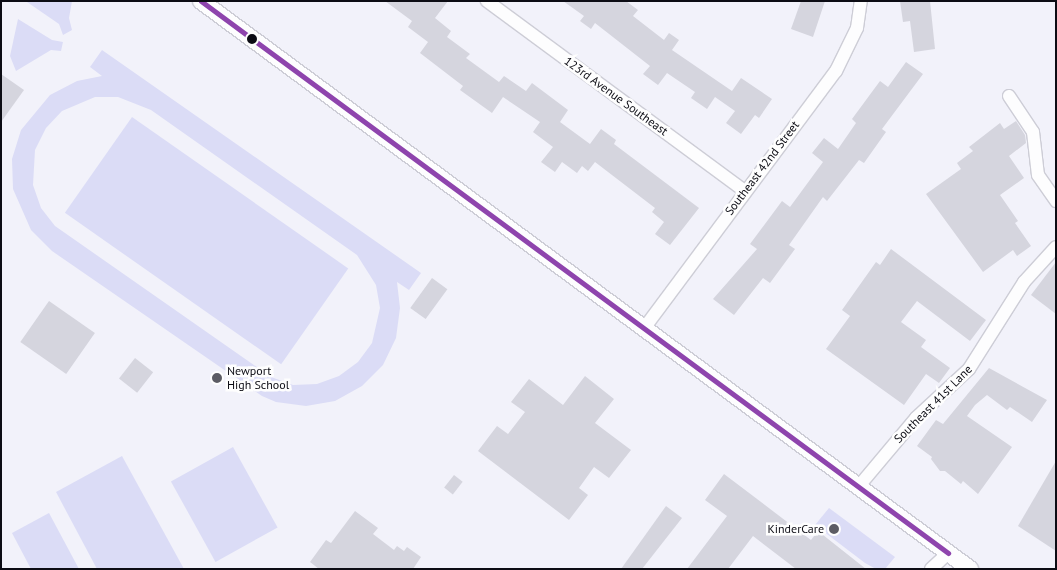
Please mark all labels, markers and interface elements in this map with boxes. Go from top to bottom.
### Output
unlabelled marker [247,34,257,44]
street label: 123rd Avenue Southeast [561,53,671,139]
street label: Southeast 42nd Street [722,118,802,218]
street label: Southeast 41st Lane [891,362,975,446]
place label: Newport High School [227,364,289,392]
marker: Newport High School [211,372,223,384]
place label: KinderCare [767,522,824,536]
marker: KinderCare [828,523,840,535]

